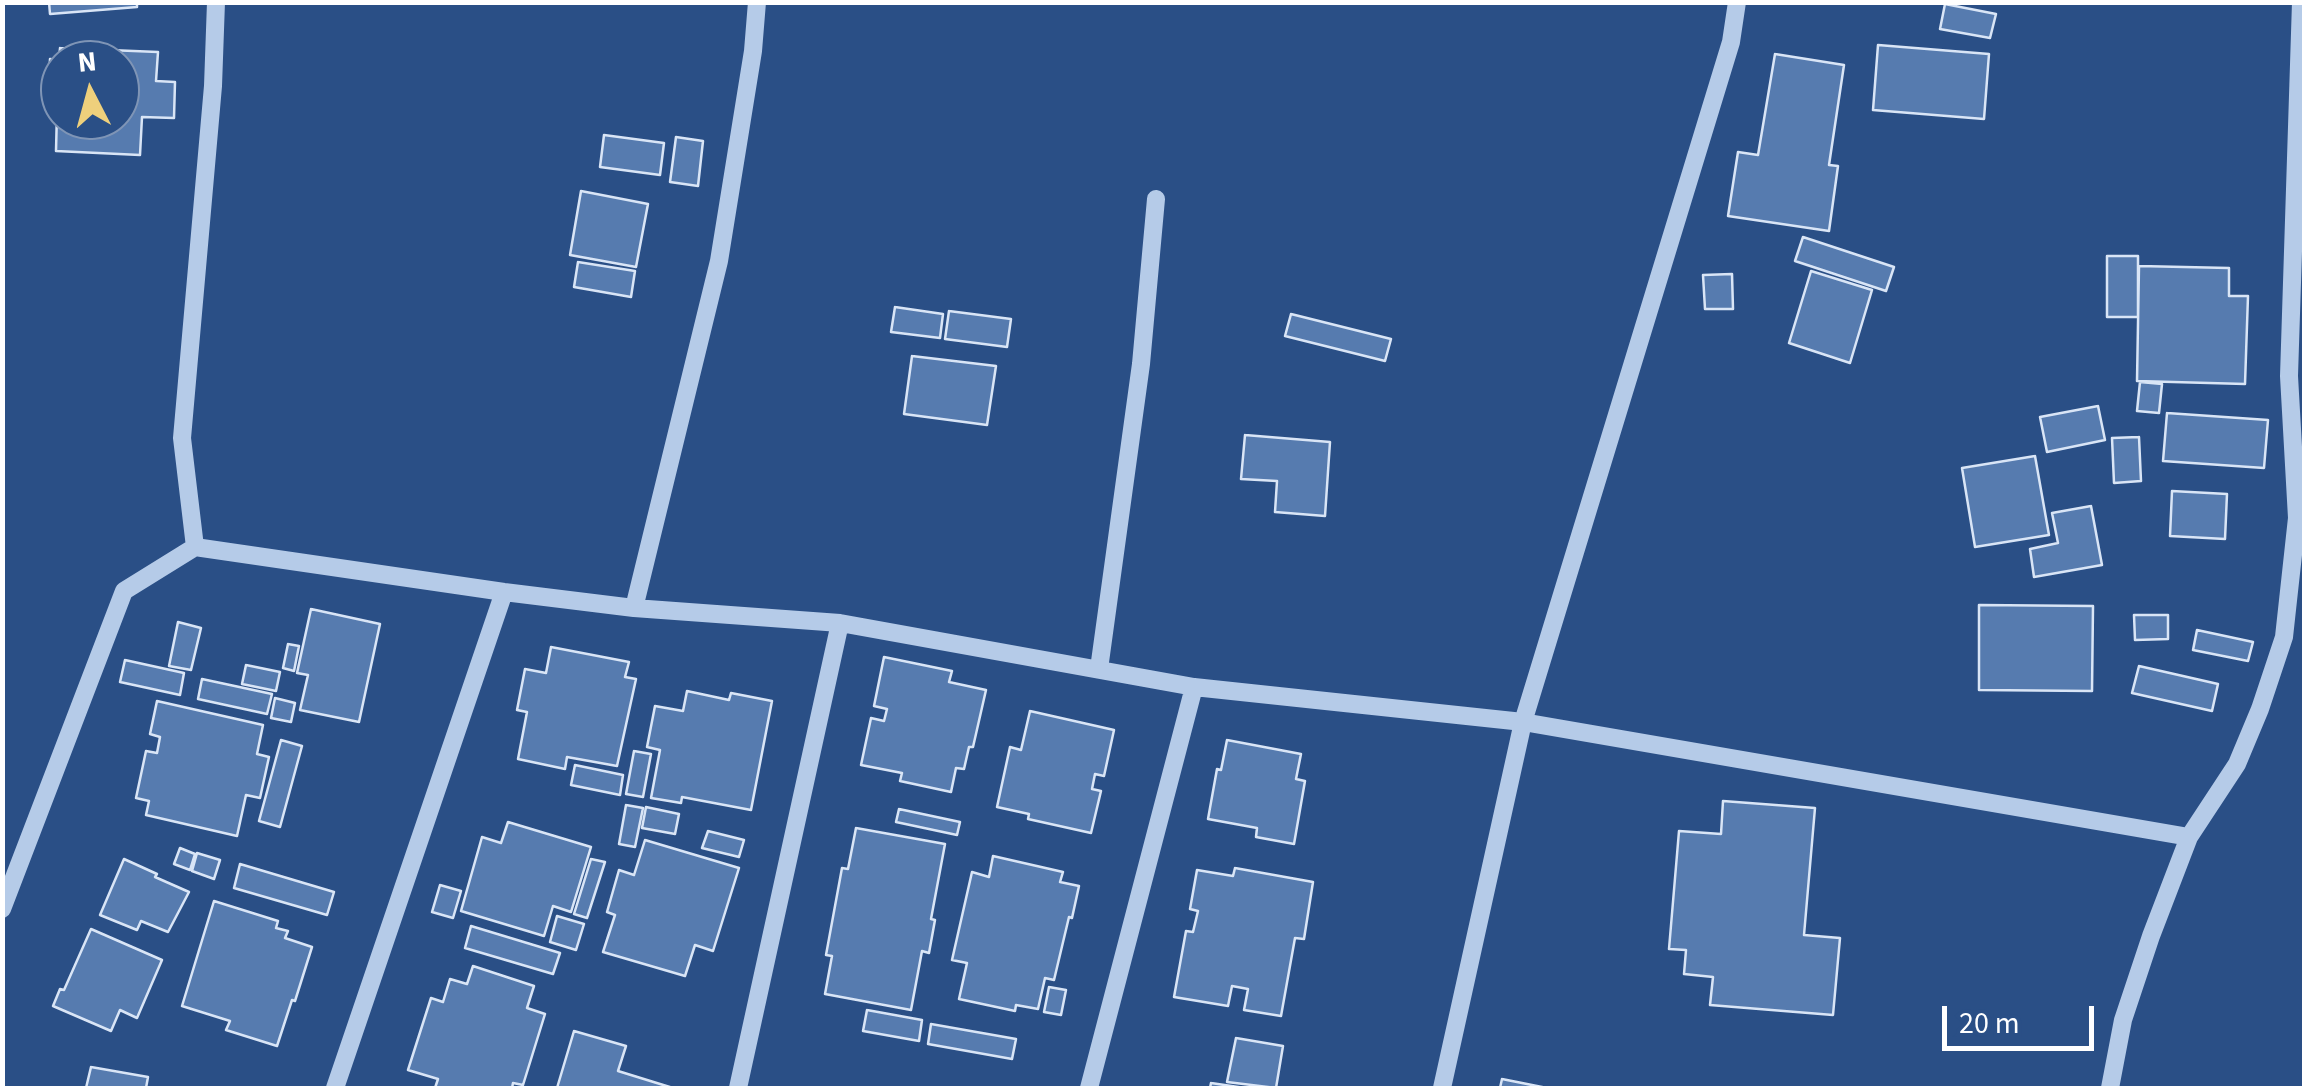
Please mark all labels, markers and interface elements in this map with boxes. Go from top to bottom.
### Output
north arrow [40,40,140,140]
text: N [76,41,98,83]
scale bar [1947,986,2100,1048]
text: 20 m [1959,1002,2020,1045]

